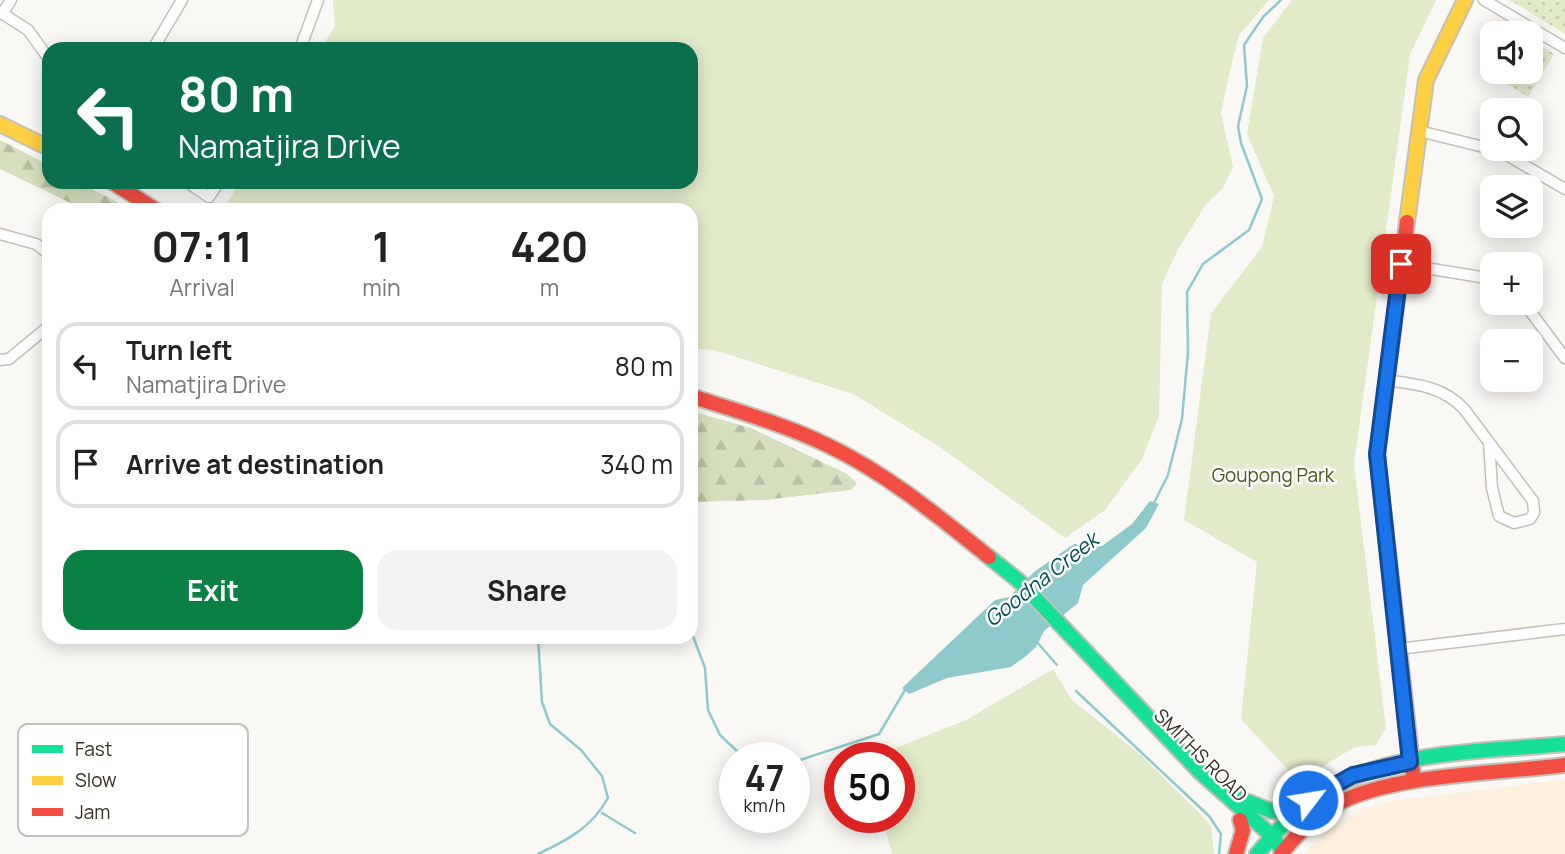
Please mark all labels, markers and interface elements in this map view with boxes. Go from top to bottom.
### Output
map controls [1480,21,1543,392]
button: sound [1480,21,1543,84]
text: 80 m [178,60,294,127]
icon: left [63,70,154,161]
button: search [1480,98,1543,161]
text: Namatjira Drive [178,124,401,168]
button: layers [1480,175,1543,238]
text: 07:11 [152,217,253,275]
text: 1 [372,217,391,275]
text: 420 [510,217,589,275]
pin [1371,234,1431,294]
icon: arrive [1382,245,1420,283]
button: + [1480,252,1543,315]
text: Arrival [169,271,235,303]
text: min [362,271,401,303]
text: m [540,271,559,303]
button: − [1480,329,1543,392]
text: Turn left [126,332,233,368]
icon: left [67,347,105,385]
text: 80 m [615,348,673,384]
text: Namatjira Drive [126,368,286,400]
icon: arrive [67,445,105,483]
text: Arrive at destination [126,446,384,482]
text: 340 m [600,446,673,482]
park label: Goupong Park [1212,462,1335,488]
water label: Goodna Creek [978,524,1106,632]
button: Exit [63,550,363,630]
button: Share [377,550,677,630]
street label: SMITHS ROAD [1149,703,1253,807]
legend [18,724,248,836]
text: Fast [75,736,112,762]
speed limit sign: 50 [824,742,915,833]
text: 47 [745,754,784,802]
position arrow [1271,763,1345,837]
text: Slow [75,767,117,793]
text: km/h [744,793,785,817]
text: Jam [75,799,110,825]

